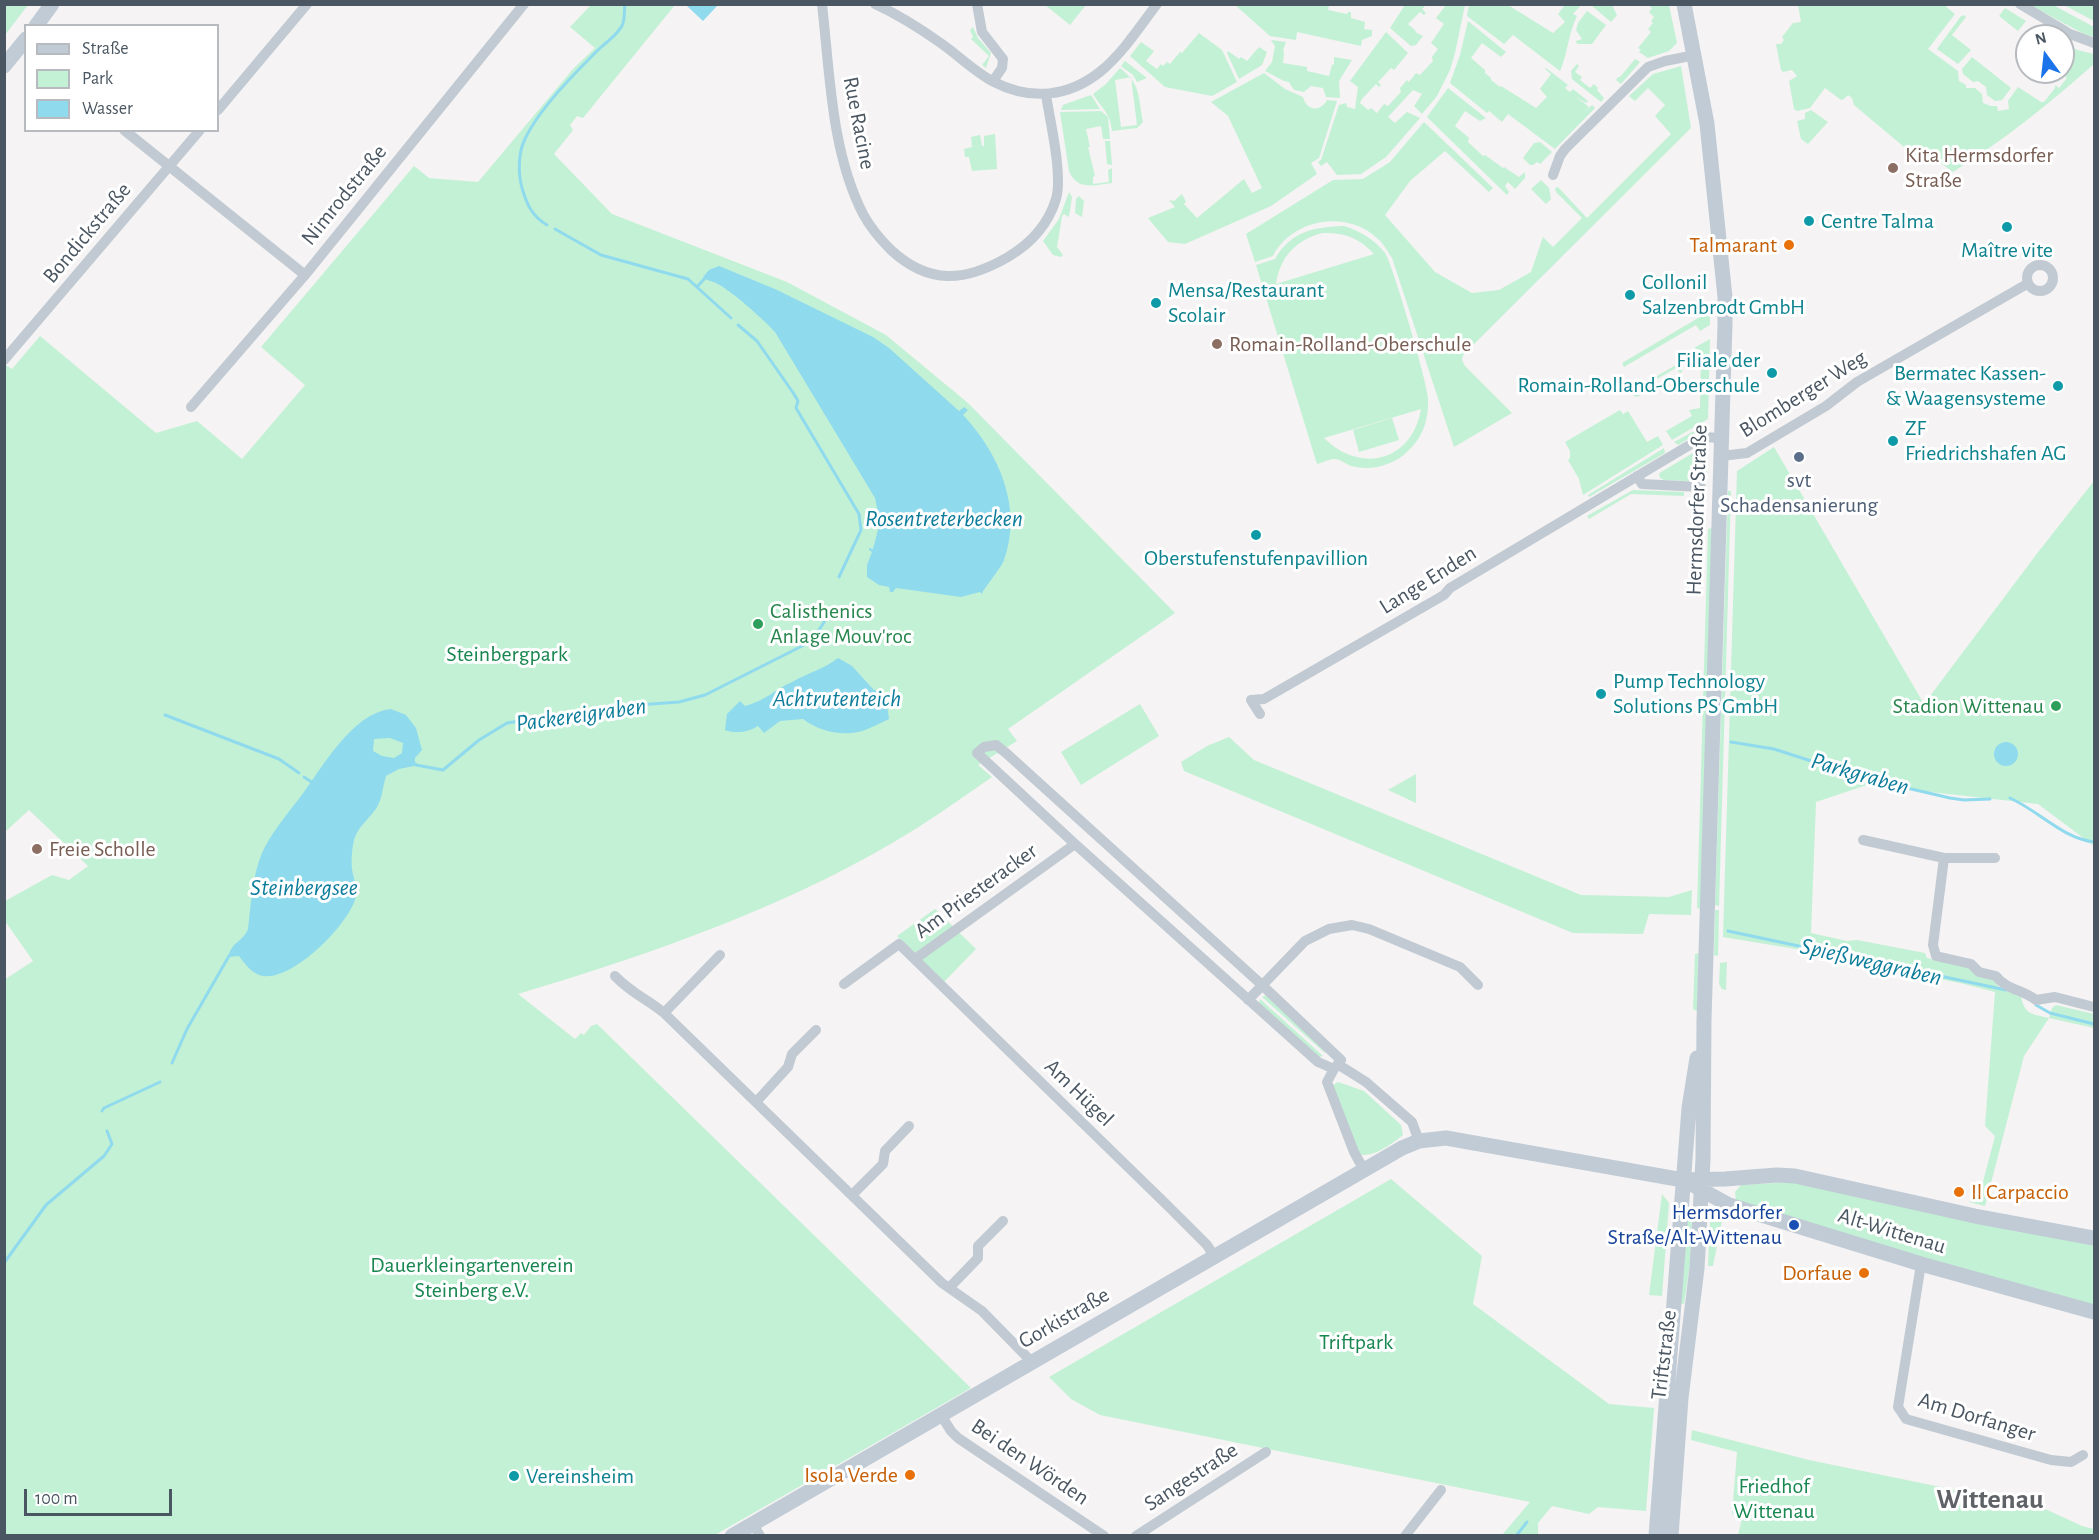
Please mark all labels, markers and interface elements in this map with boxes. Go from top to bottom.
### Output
legend [24,24,219,132]
north arrow [2015,24,2075,84]
text: N [2033,29,2048,48]
text: Straße [82,40,128,58]
text: Park [82,70,113,88]
street label: Rue Racine [837,74,881,172]
text: Wasser [82,100,133,118]
street label: Nimrodstraße [295,139,393,251]
place label: Kita Hermsdorfer Straße [1905,142,2053,194]
marker: Kita Hermsdorfer Straße [1886,161,1900,175]
street label: Bondickstraße [37,177,137,289]
place label: Centre Talma [1821,208,1934,234]
marker: Centre Talma [1802,214,1816,228]
marker: Maître vite [2000,220,2014,234]
place label: Talmarant [1689,232,1777,258]
place label: Maître vite [1961,237,2053,263]
marker: Talmarant [1782,238,1796,252]
place label: Collonil Salzenbrodt GmbH [1642,269,1805,320]
place label: Mensa/Restaurant Scolair [1168,277,1324,328]
marker: Collonil Salzenbrodt GmbH [1623,288,1637,302]
marker: Mensa/Restaurant Scolair [1149,296,1163,310]
place label: Romain-Rolland-Oberschule [1229,331,1471,357]
marker: Romain-Rolland-Oberschule [1210,337,1224,351]
street label: Blomberger Weg [1735,344,1871,444]
place label: Filiale der Romain-Rolland-Oberschule [1518,347,1760,398]
place label: Bermatec Kassen- & Waagensysteme [1886,360,2046,412]
marker: Filiale der Romain-Rolland-Oberschule [1765,366,1779,380]
marker: Bermatec Kassen- & Waagensysteme [2051,379,2065,393]
place label: ZF Friedrichshafen AG [1905,415,2067,466]
street label: Hermsdorfer Straße [1681,424,1713,596]
marker: ZF Friedrichshafen AG [1886,434,1900,448]
marker: svt Schadensanierung [1792,450,1806,464]
place label: svt Schadensanierung [1720,467,1878,518]
water label: Rosentreterbecken [865,505,1023,533]
marker: Oberstufenstufenpavillion [1249,528,1263,542]
street label: Lange Enden [1375,540,1481,620]
place label: Oberstufenstufenpavillion [1144,545,1368,571]
place label: Calisthenics Anlage Mouv'roc [770,598,911,650]
marker: Calisthenics Anlage Mouv'roc [751,617,765,631]
park label: Steinbergpark [446,641,568,667]
place label: Pump Technology Solutions PS GmbH [1613,668,1778,720]
water label: Achtrutenteich [773,685,901,713]
marker: Pump Technology Solutions PS GmbH [1594,687,1608,701]
water label: Packereigraben [514,692,648,738]
place label: Stadion Wittenau [1893,693,2044,719]
marker: Stadion Wittenau [2049,699,2063,713]
water label: Parkgraben [1808,746,1912,802]
place label: Freie Scholle [49,836,156,862]
street label: Am Priesteracker [910,838,1042,944]
marker: Freie Scholle [30,842,44,856]
water label: Steinbergsee [250,874,358,902]
water label: Spießweggraben [1797,932,1945,992]
street label: Am Hügel [1039,1054,1119,1132]
place label: Il Carpaccio [1971,1179,2069,1205]
marker: Il Carpaccio [1952,1185,1966,1199]
place label: Hermsdorfer Straße/Alt-Wittenau [1607,1199,1782,1250]
street label: Alt-Wittenau [1835,1202,1949,1260]
marker: Hermsdorfer Straße/Alt-Wittenau [1787,1218,1801,1232]
park label: Dauerkleingartenverein Steinberg e.V. [370,1252,574,1304]
place label: Dorfaue [1782,1260,1852,1286]
marker: Dorfaue [1857,1266,1871,1280]
street label: Gorkistraße [1014,1281,1114,1355]
street label: Triftstraße [1645,1309,1683,1401]
park label: Triftpark [1319,1329,1393,1355]
street label: Am Dorfanger [1915,1387,2039,1447]
street label: Bei den Wörden [966,1413,1094,1511]
street label: Sangestraße [1139,1437,1243,1517]
place label: Isola Verde [804,1462,898,1488]
place label: Vereinsheim [526,1463,634,1489]
marker: Isola Verde [903,1468,917,1482]
marker: Vereinsheim [507,1469,521,1483]
park label: Friedhof Wittenau [1733,1473,1815,1524]
scale bar [27,1477,176,1515]
district label: Wittenau [1936,1483,2044,1517]
text: 100 m [35,1490,78,1508]

